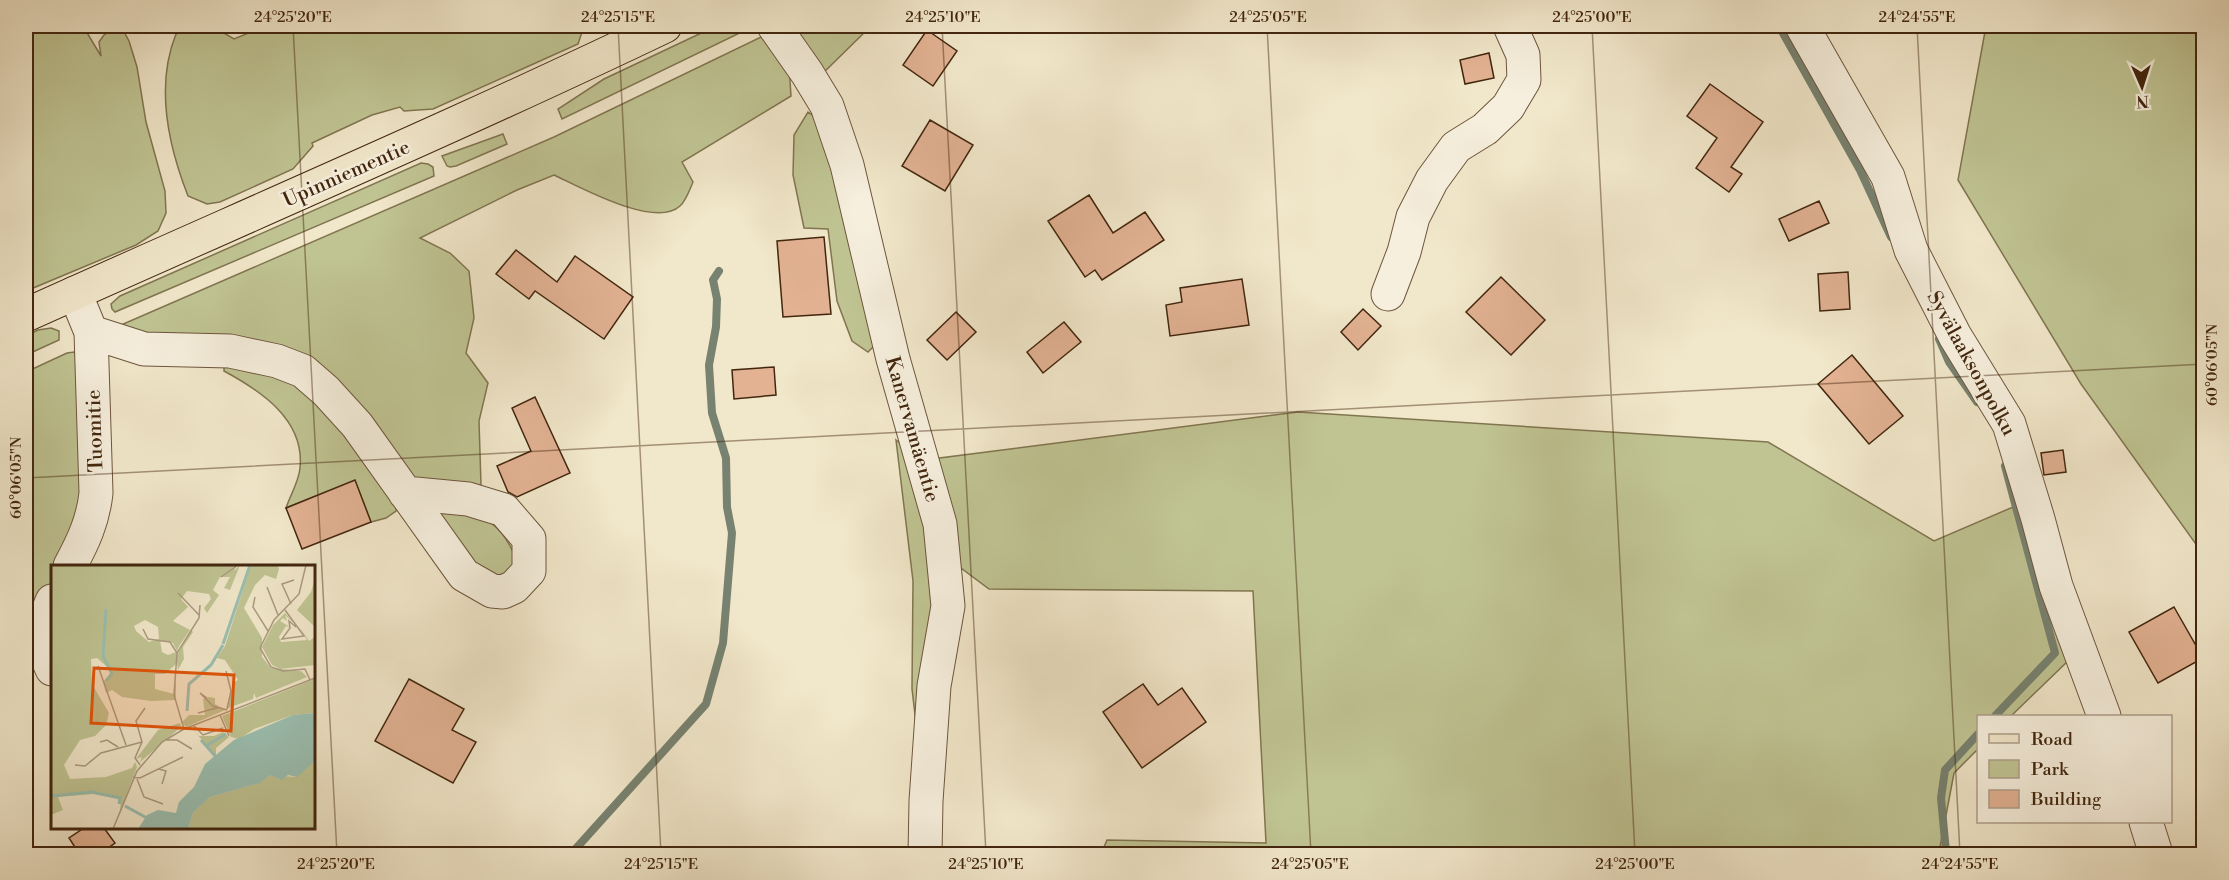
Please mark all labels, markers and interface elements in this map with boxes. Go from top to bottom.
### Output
text: 24°25'20"E [254,8,332,27]
text: 24°25'15"E [581,8,655,27]
text: 24°25'10"E [905,8,981,27]
text: 24°25'05"E [1229,8,1307,27]
text: 24°25'00"E [1552,8,1632,27]
text: 24°24'55"E [1879,8,1955,27]
north arrow [2112,57,2172,117]
text: N [2136,91,2150,111]
street label: Upinniementie [279,135,414,214]
street label: Syvälaaksonpolku [1921,287,2021,441]
text: 60°06'05"N [2203,324,2222,406]
street label: Kanervamäentie [879,354,944,505]
street label: Tuomitie [82,389,109,473]
text: 60°06'05"N [7,437,26,519]
inset map [51,565,315,829]
legend [1977,715,2172,823]
text: Road [2031,728,2074,751]
text: Park [2031,758,2070,781]
text: Building [2030,788,2102,811]
text: 24°25'20"E [297,855,375,874]
text: 24°25'15"E [624,855,698,874]
text: 24°25'10"E [948,855,1024,874]
text: 24°25'05"E [1271,855,1349,874]
text: 24°25'00"E [1595,855,1675,874]
text: 24°24'55"E [1922,855,1998,874]

